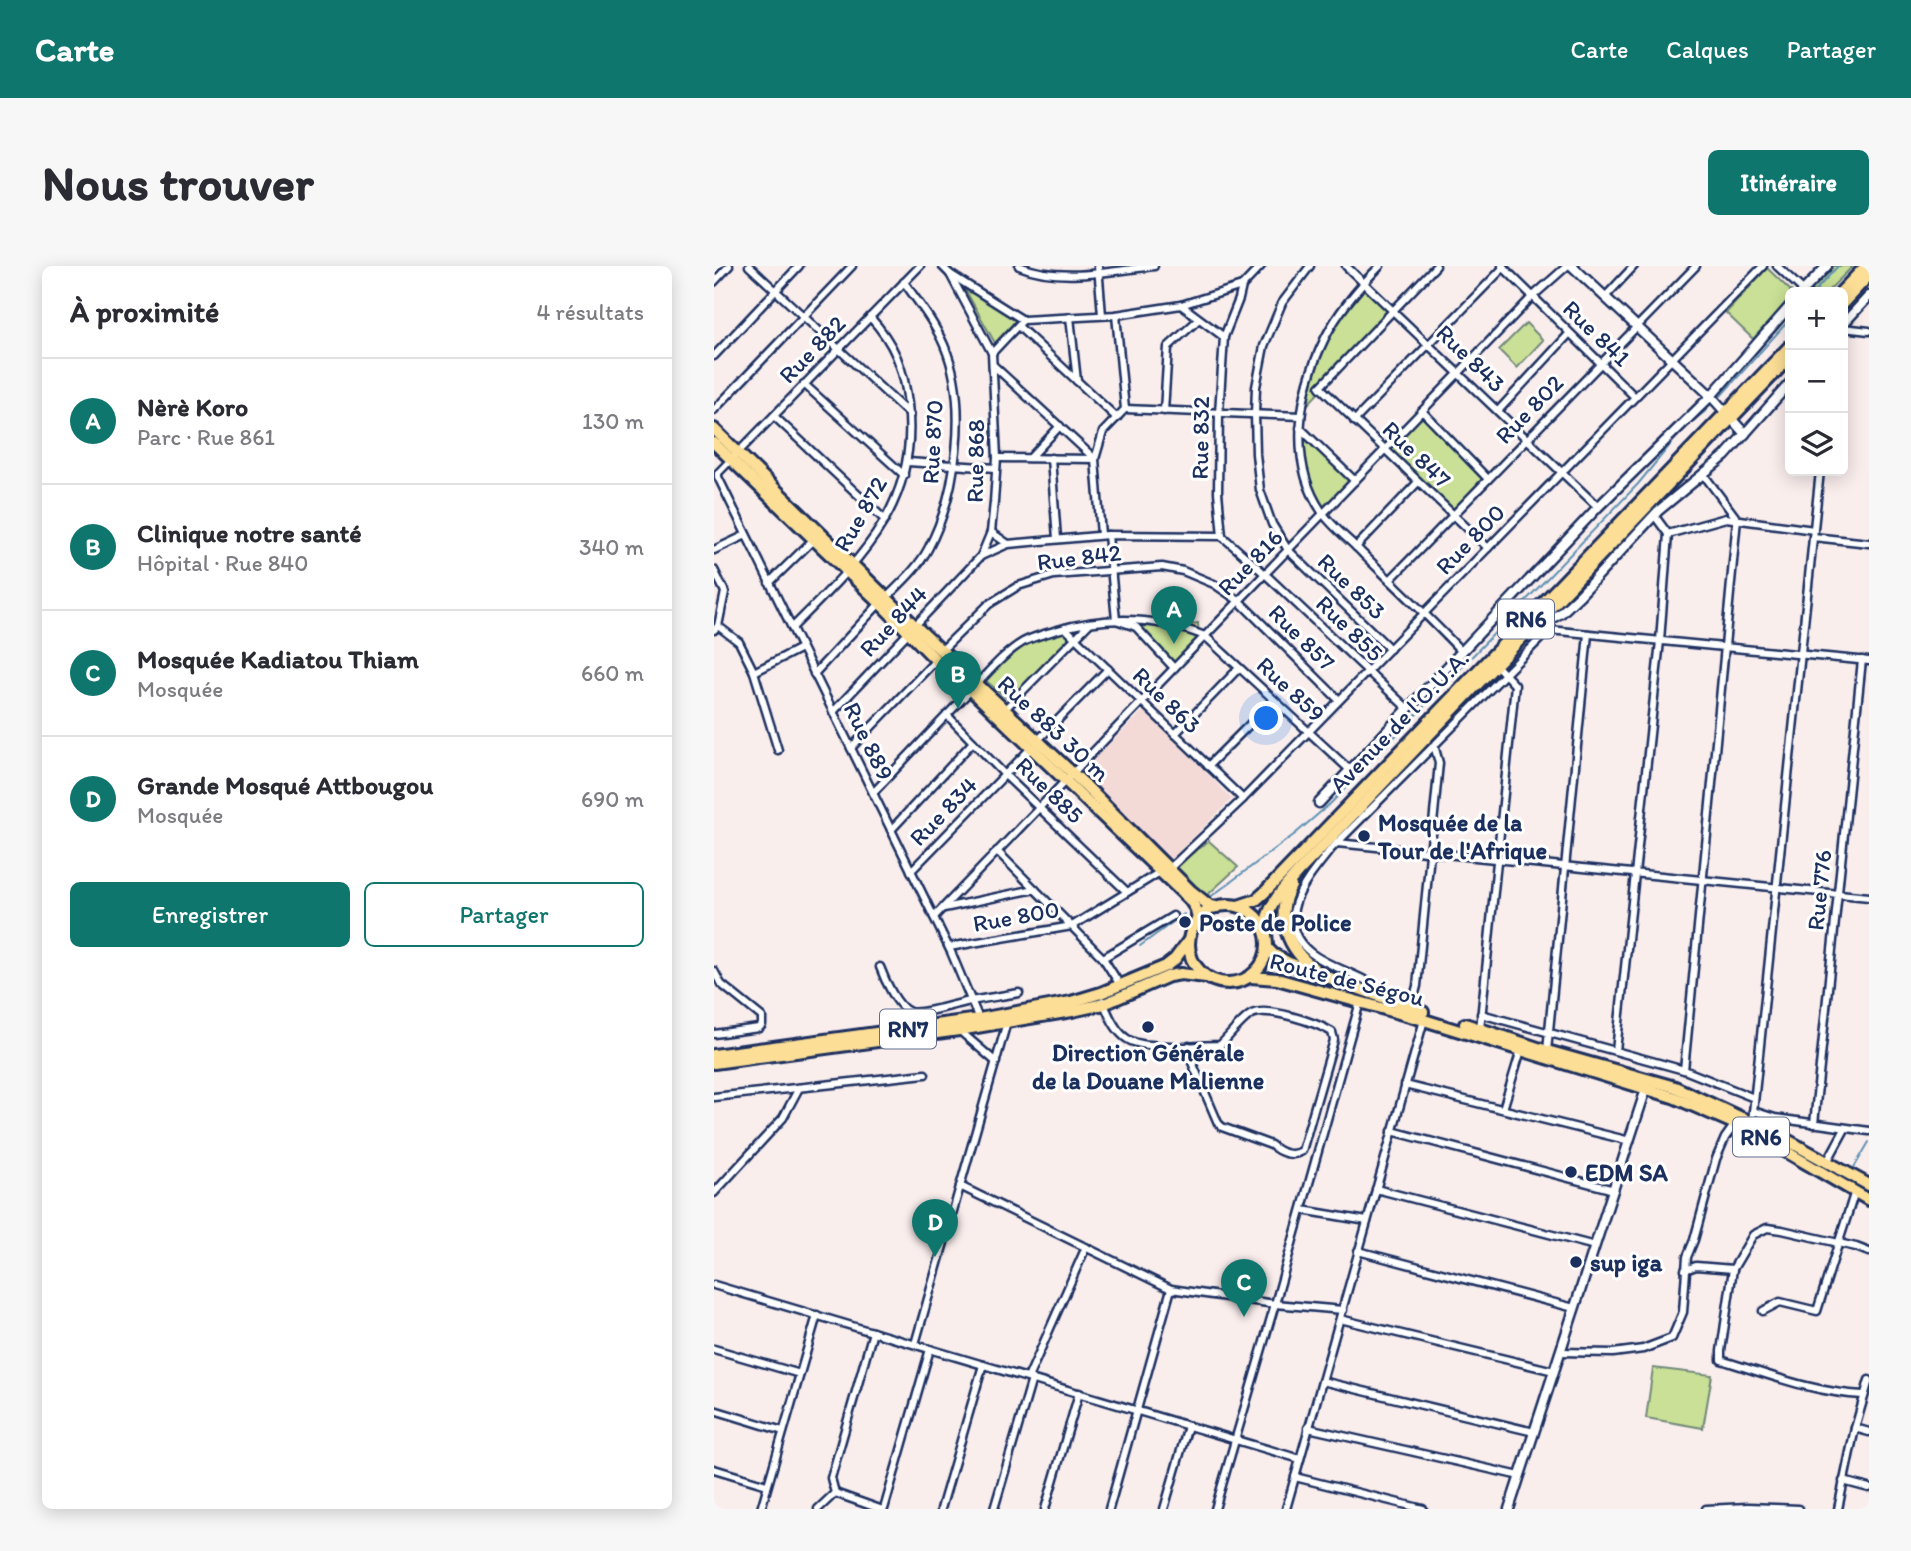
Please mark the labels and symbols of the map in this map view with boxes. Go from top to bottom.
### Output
street label: Rue 841 [1557,294,1637,372]
street label: Rue 882 [773,309,852,389]
street label: Rue 843 [1430,318,1512,398]
street label: Rue 802 [1489,368,1569,450]
street label: Rue 832 [1185,396,1215,480]
street label: Rue 870 [915,399,949,485]
street label: Rue 847 [1377,414,1457,494]
street label: Rue 868 [960,419,990,503]
street label: Rue 872 [827,471,893,557]
street label: Rue 800 [1429,498,1511,580]
street label: Rue 816 [1211,523,1289,601]
street label: Rue 842 [1035,537,1123,577]
street label: Rue 853 [1312,547,1392,625]
street label: Rue 844 [853,579,933,663]
pin: A [1151,586,1197,644]
street label: Rue 855 [1310,589,1390,667]
street label: Rue 857 [1263,598,1341,676]
road number: RN6 [1498,600,1554,638]
street label: Avenue de l'O.U.A. [1323,643,1475,799]
street label: Rue 859 [1251,650,1331,728]
pin: B [935,651,981,709]
street label: Rue 863 [1127,661,1207,739]
street label: Rue 883 30 m [992,669,1116,787]
street label: Rue 889 [838,697,900,785]
your location [1249,701,1283,735]
street label: Rue 885 [1010,751,1090,829]
street label: Rue 834 [903,770,983,852]
place label: Mosquée de la Tour de l'Afrique [1377,808,1547,866]
marker: Mosquée de la Tour de l'Afrique [1356,828,1372,844]
street label: Rue 776 [1800,848,1838,932]
street label: Rue 800 [970,894,1062,938]
place label: Poste de Police [1199,908,1351,937]
marker: Poste de Police [1177,914,1193,930]
street label: Route de Ségou [1267,946,1427,1012]
road number: RN7 [880,1010,936,1048]
marker: Direction Générale de la Douane Malienne [1140,1019,1156,1035]
place label: Direction Générale de la Douane Malienne [1032,1038,1264,1095]
road number: RN6 [1733,1118,1789,1156]
place label: EDM SA [1585,1158,1668,1187]
marker: EDM SA [1563,1164,1579,1180]
pin: D [912,1199,958,1257]
place label: sup iga [1590,1248,1663,1278]
marker: sup iga [1568,1254,1584,1270]
pin: C [1221,1259,1267,1317]

